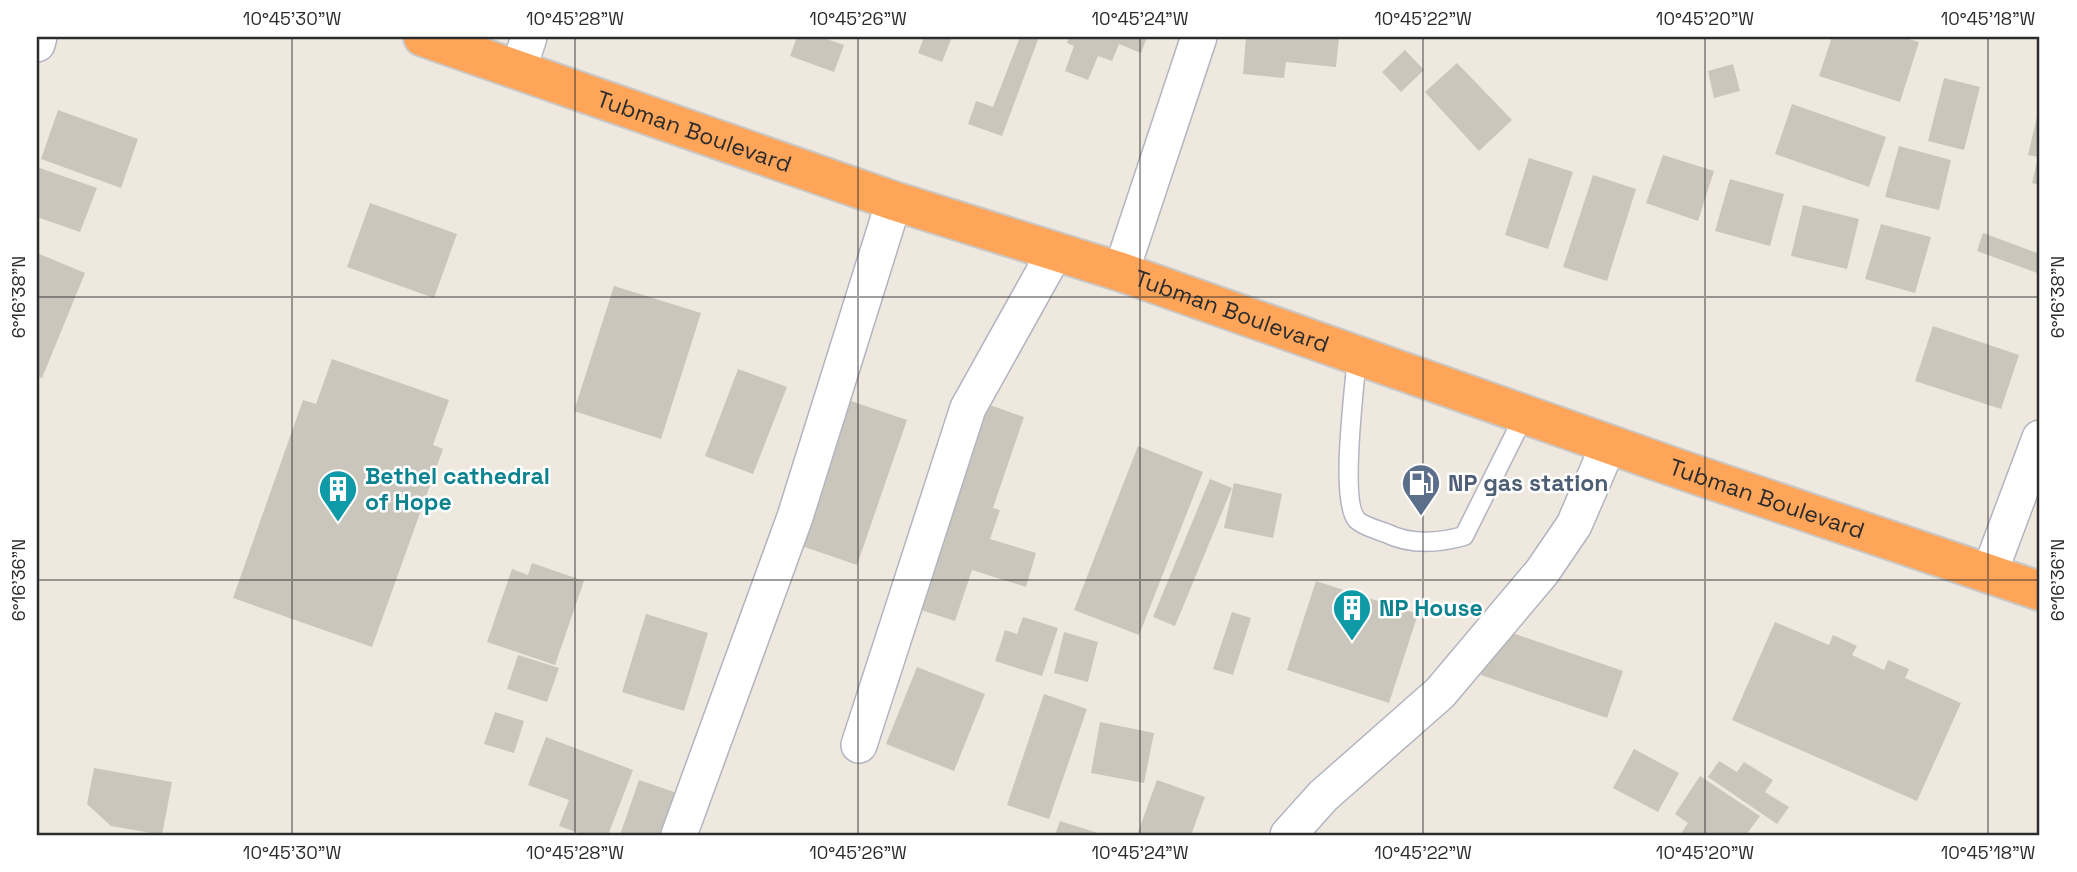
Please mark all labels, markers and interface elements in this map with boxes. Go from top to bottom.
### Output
text: 10°45'30"W [243,7,341,30]
text: 10°45'28"W [526,7,624,30]
text: 10°45'26"W [809,7,907,30]
text: 10°45'24"W [1092,7,1189,30]
text: 10°45'22"W [1374,7,1472,30]
text: 10°45'20"W [1656,7,1754,30]
text: 10°45'18"W [1941,7,2036,30]
street label: Tubman Boulevard [593,84,795,179]
text: 6°16'38"N [7,256,30,338]
text: 6°16'38"N [2046,256,2069,338]
street label: Tubman Boulevard [1130,263,1333,359]
street label: Tubman Boulevard [1665,452,1868,546]
place label: Bethel cathedral of Hope [365,461,550,517]
fuel station icon: NP gas station [1400,462,1442,517]
building icon: Bethel cathedral of Hope [317,468,359,523]
place label: NP gas station [1448,468,1609,498]
text: 6°16'36"N [7,539,30,621]
text: 6°16'36"N [2046,539,2069,621]
building icon: NP House [1331,587,1373,642]
place label: NP House [1379,593,1483,623]
text: 10°45'30"W [243,841,341,864]
text: 10°45'28"W [526,841,624,864]
text: 10°45'26"W [809,841,907,864]
text: 10°45'24"W [1092,841,1189,864]
text: 10°45'22"W [1374,841,1472,864]
text: 10°45'20"W [1656,841,1754,864]
text: 10°45'18"W [1941,841,2036,864]

